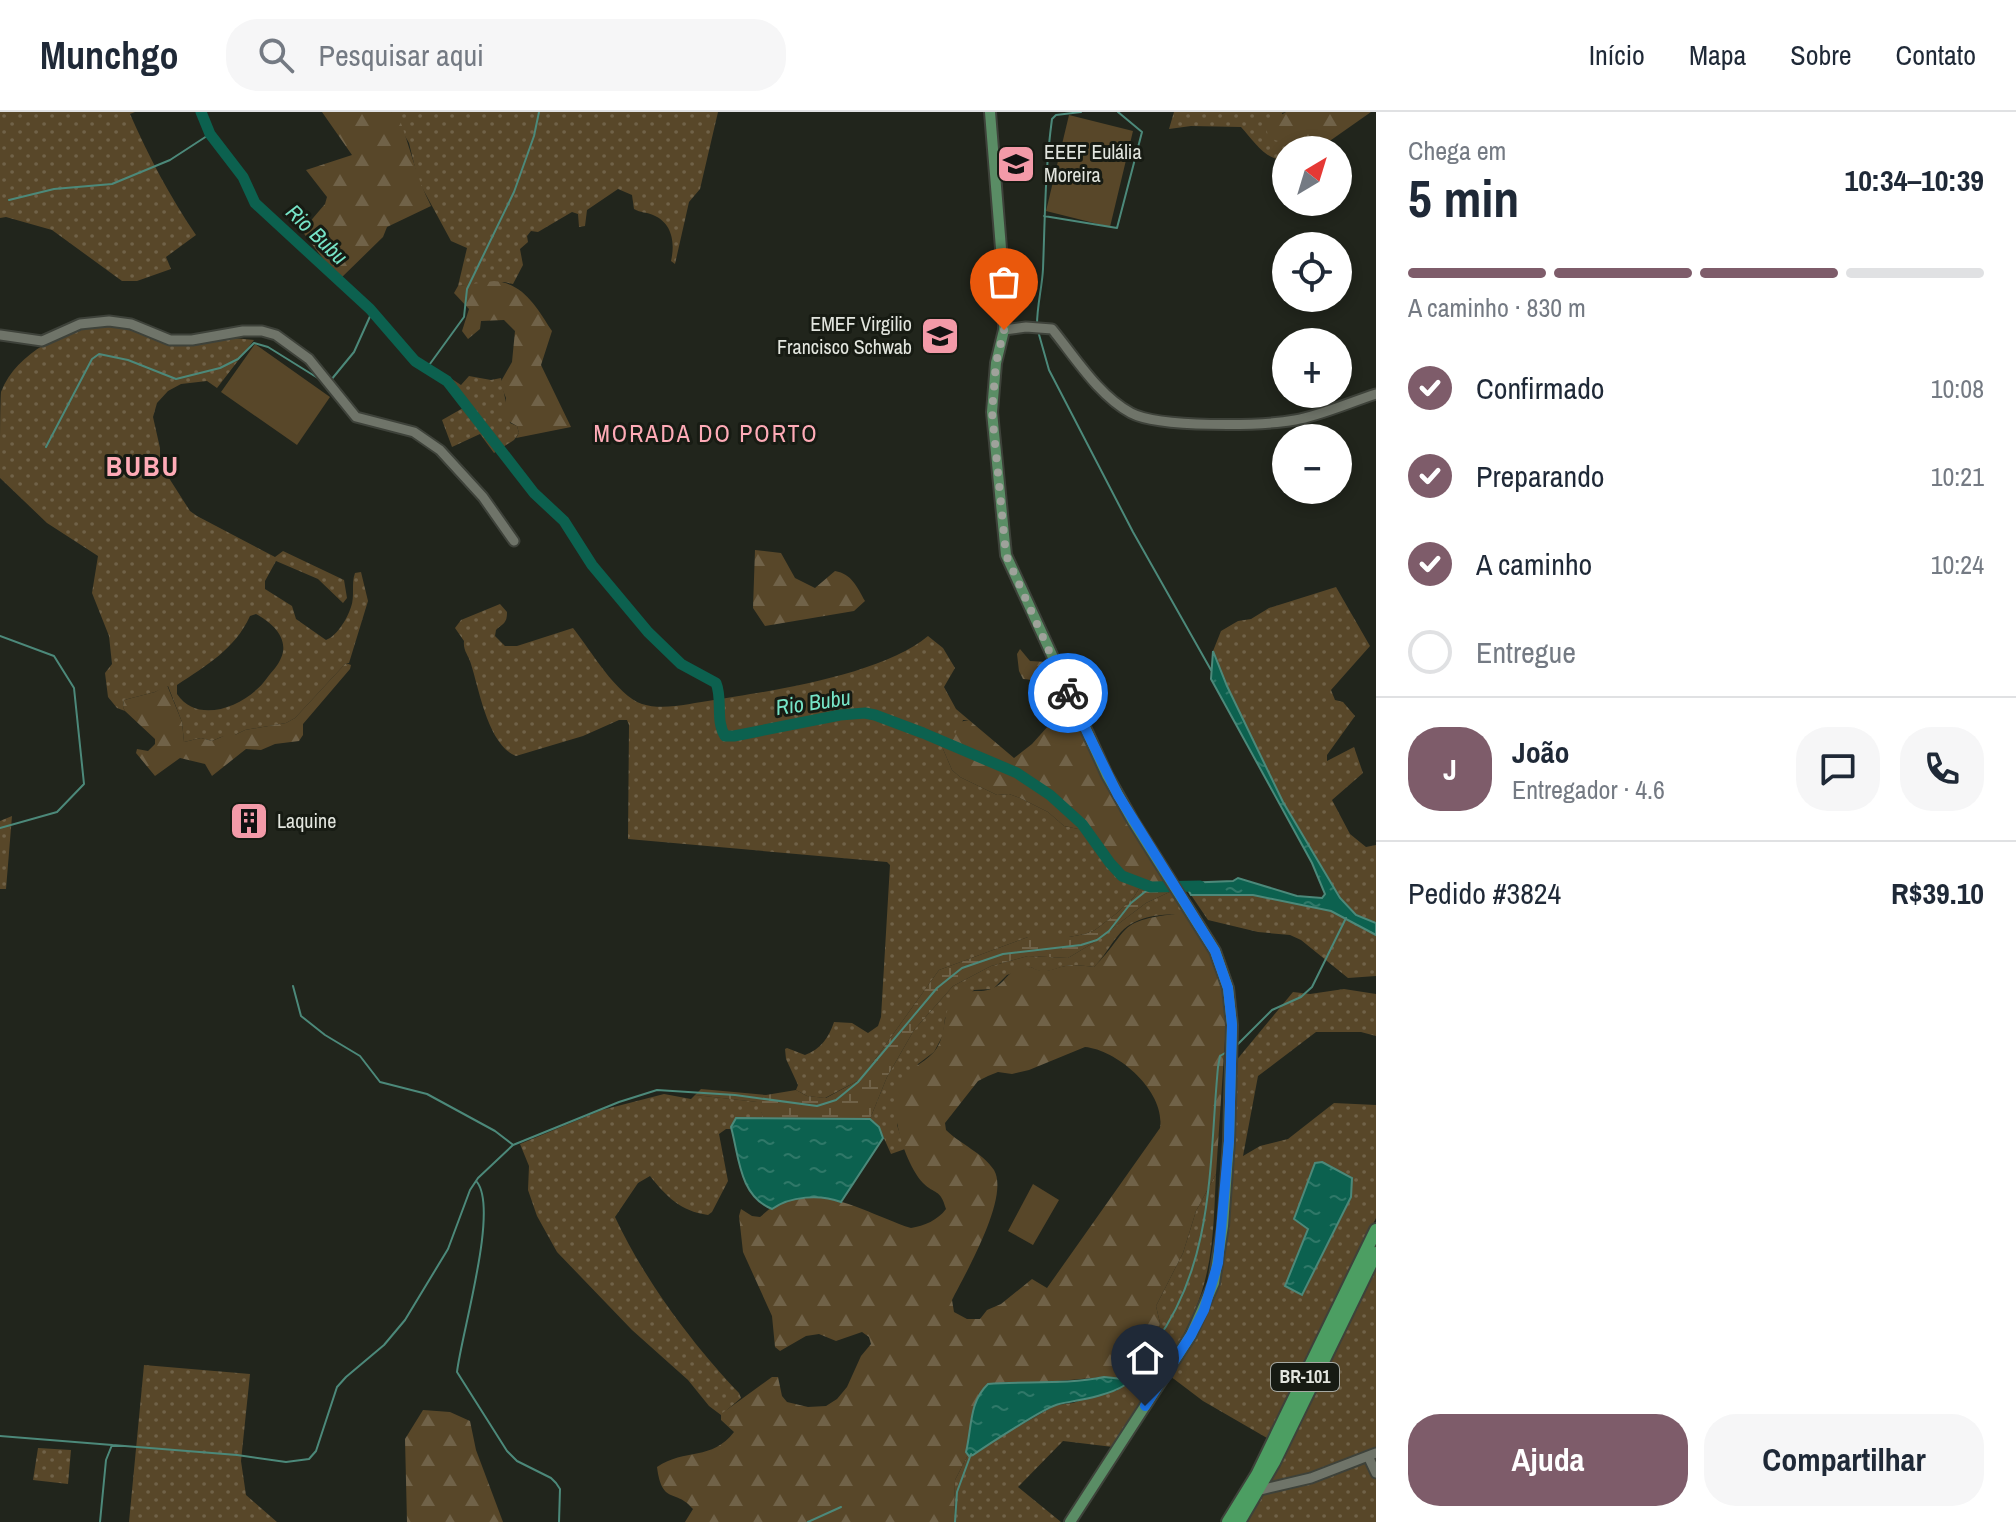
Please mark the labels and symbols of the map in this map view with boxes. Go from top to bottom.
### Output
north arrow [1272,136,1352,216]
place label: EEEF Eulália Moreira [1044,138,1142,188]
school or university icon: EEEF Eulália Moreira [995,143,1037,185]
water label: Rio Bubu [280,197,354,271]
pin [970,248,1038,330]
place label: EMEF Virgilio Francisco Schwab [777,310,912,360]
school or university icon: EMEF Virgilio Francisco Schwab [919,315,961,357]
district label: MORADA DO PORTO [593,417,819,449]
district label: BUBU [106,447,180,485]
courier [1028,653,1108,733]
water label: Rio Bubu [774,682,852,722]
building icon: Laquine [228,800,270,842]
place label: Laquine [277,807,336,834]
pin [1111,1324,1179,1406]
road number: BR-101 [1271,1363,1339,1391]

